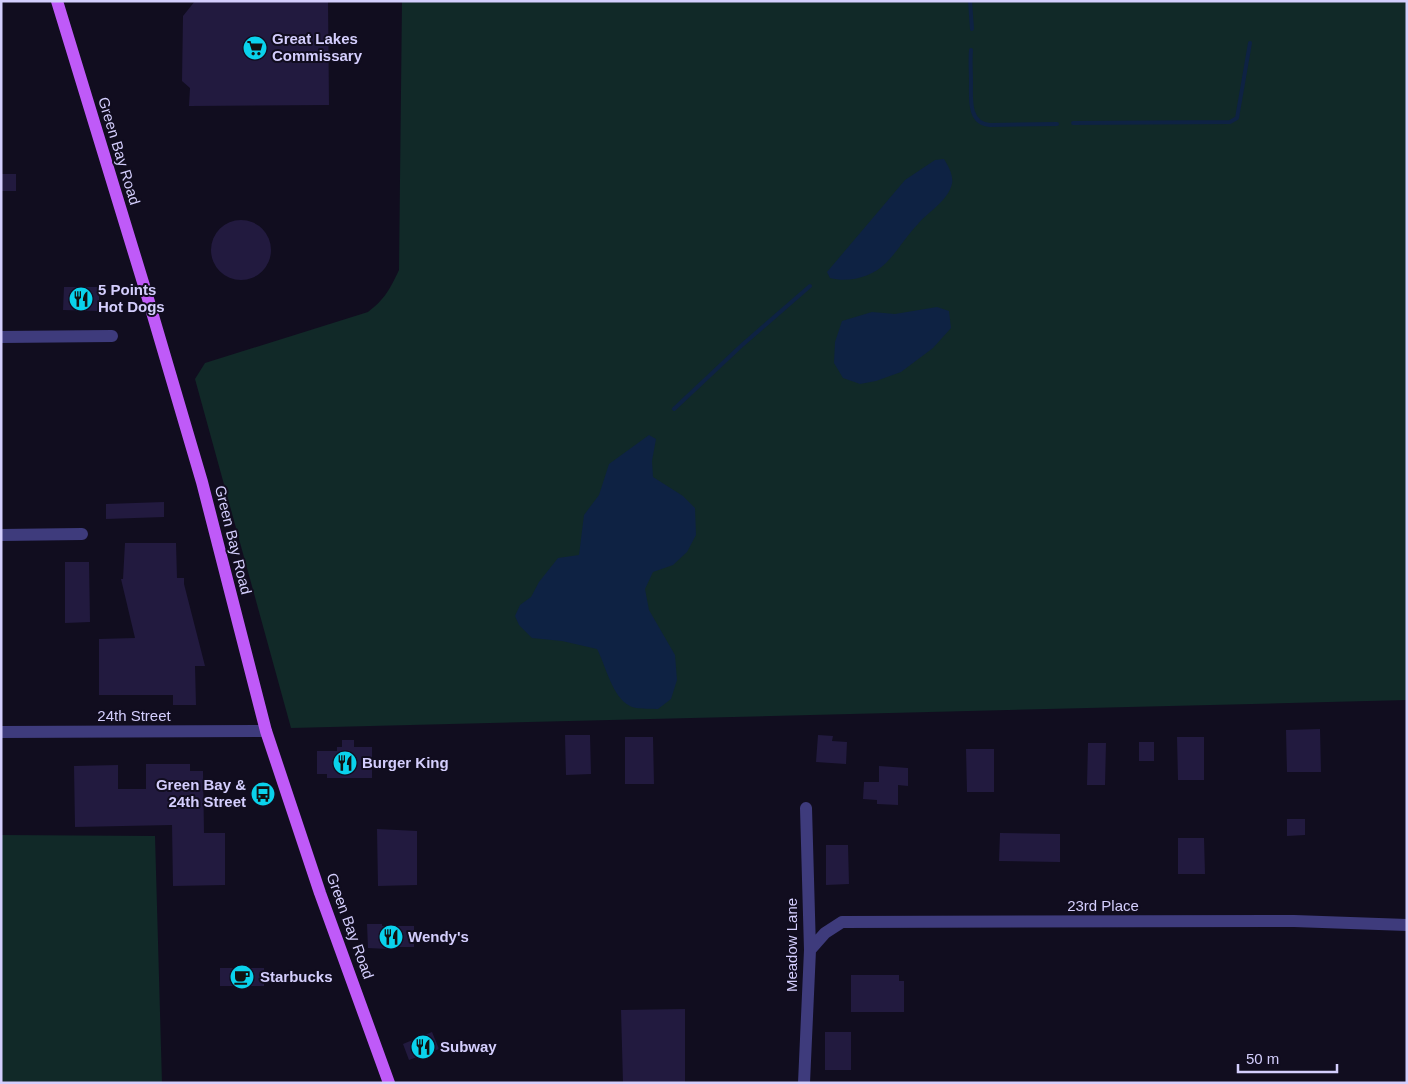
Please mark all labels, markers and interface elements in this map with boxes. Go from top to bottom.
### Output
place label: Great Lakes Commissary [272,30,363,64]
supermarket icon: Great Lakes Commissary [242,35,268,61]
street label: Green Bay Road [95,95,144,207]
place label: 5 Points Hot Dogs [98,281,165,315]
restaurant icon: 5 Points Hot Dogs [68,286,94,312]
street label: Green Bay Road [212,484,255,596]
street label: 24th Street [97,707,172,724]
restaurant icon: Burger King [332,750,358,776]
place label: Burger King [362,754,449,771]
place label: Green Bay & 24th Street [156,776,246,810]
bus stop icon: Green Bay & 24th Street [250,781,276,807]
street label: Green Bay Road [323,870,378,981]
street label: 23rd Place [1067,897,1139,914]
street label: Meadow Lane [783,898,800,992]
restaurant icon: Wendy's [378,924,404,950]
place label: Wendy's [408,928,469,945]
cafe icon: Starbucks [229,964,255,990]
place label: Starbucks [260,968,333,985]
restaurant icon: Subway [410,1034,436,1060]
place label: Subway [440,1038,497,1055]
scale bar [1238,1042,1337,1074]
text: 50 m [1246,1050,1279,1067]

